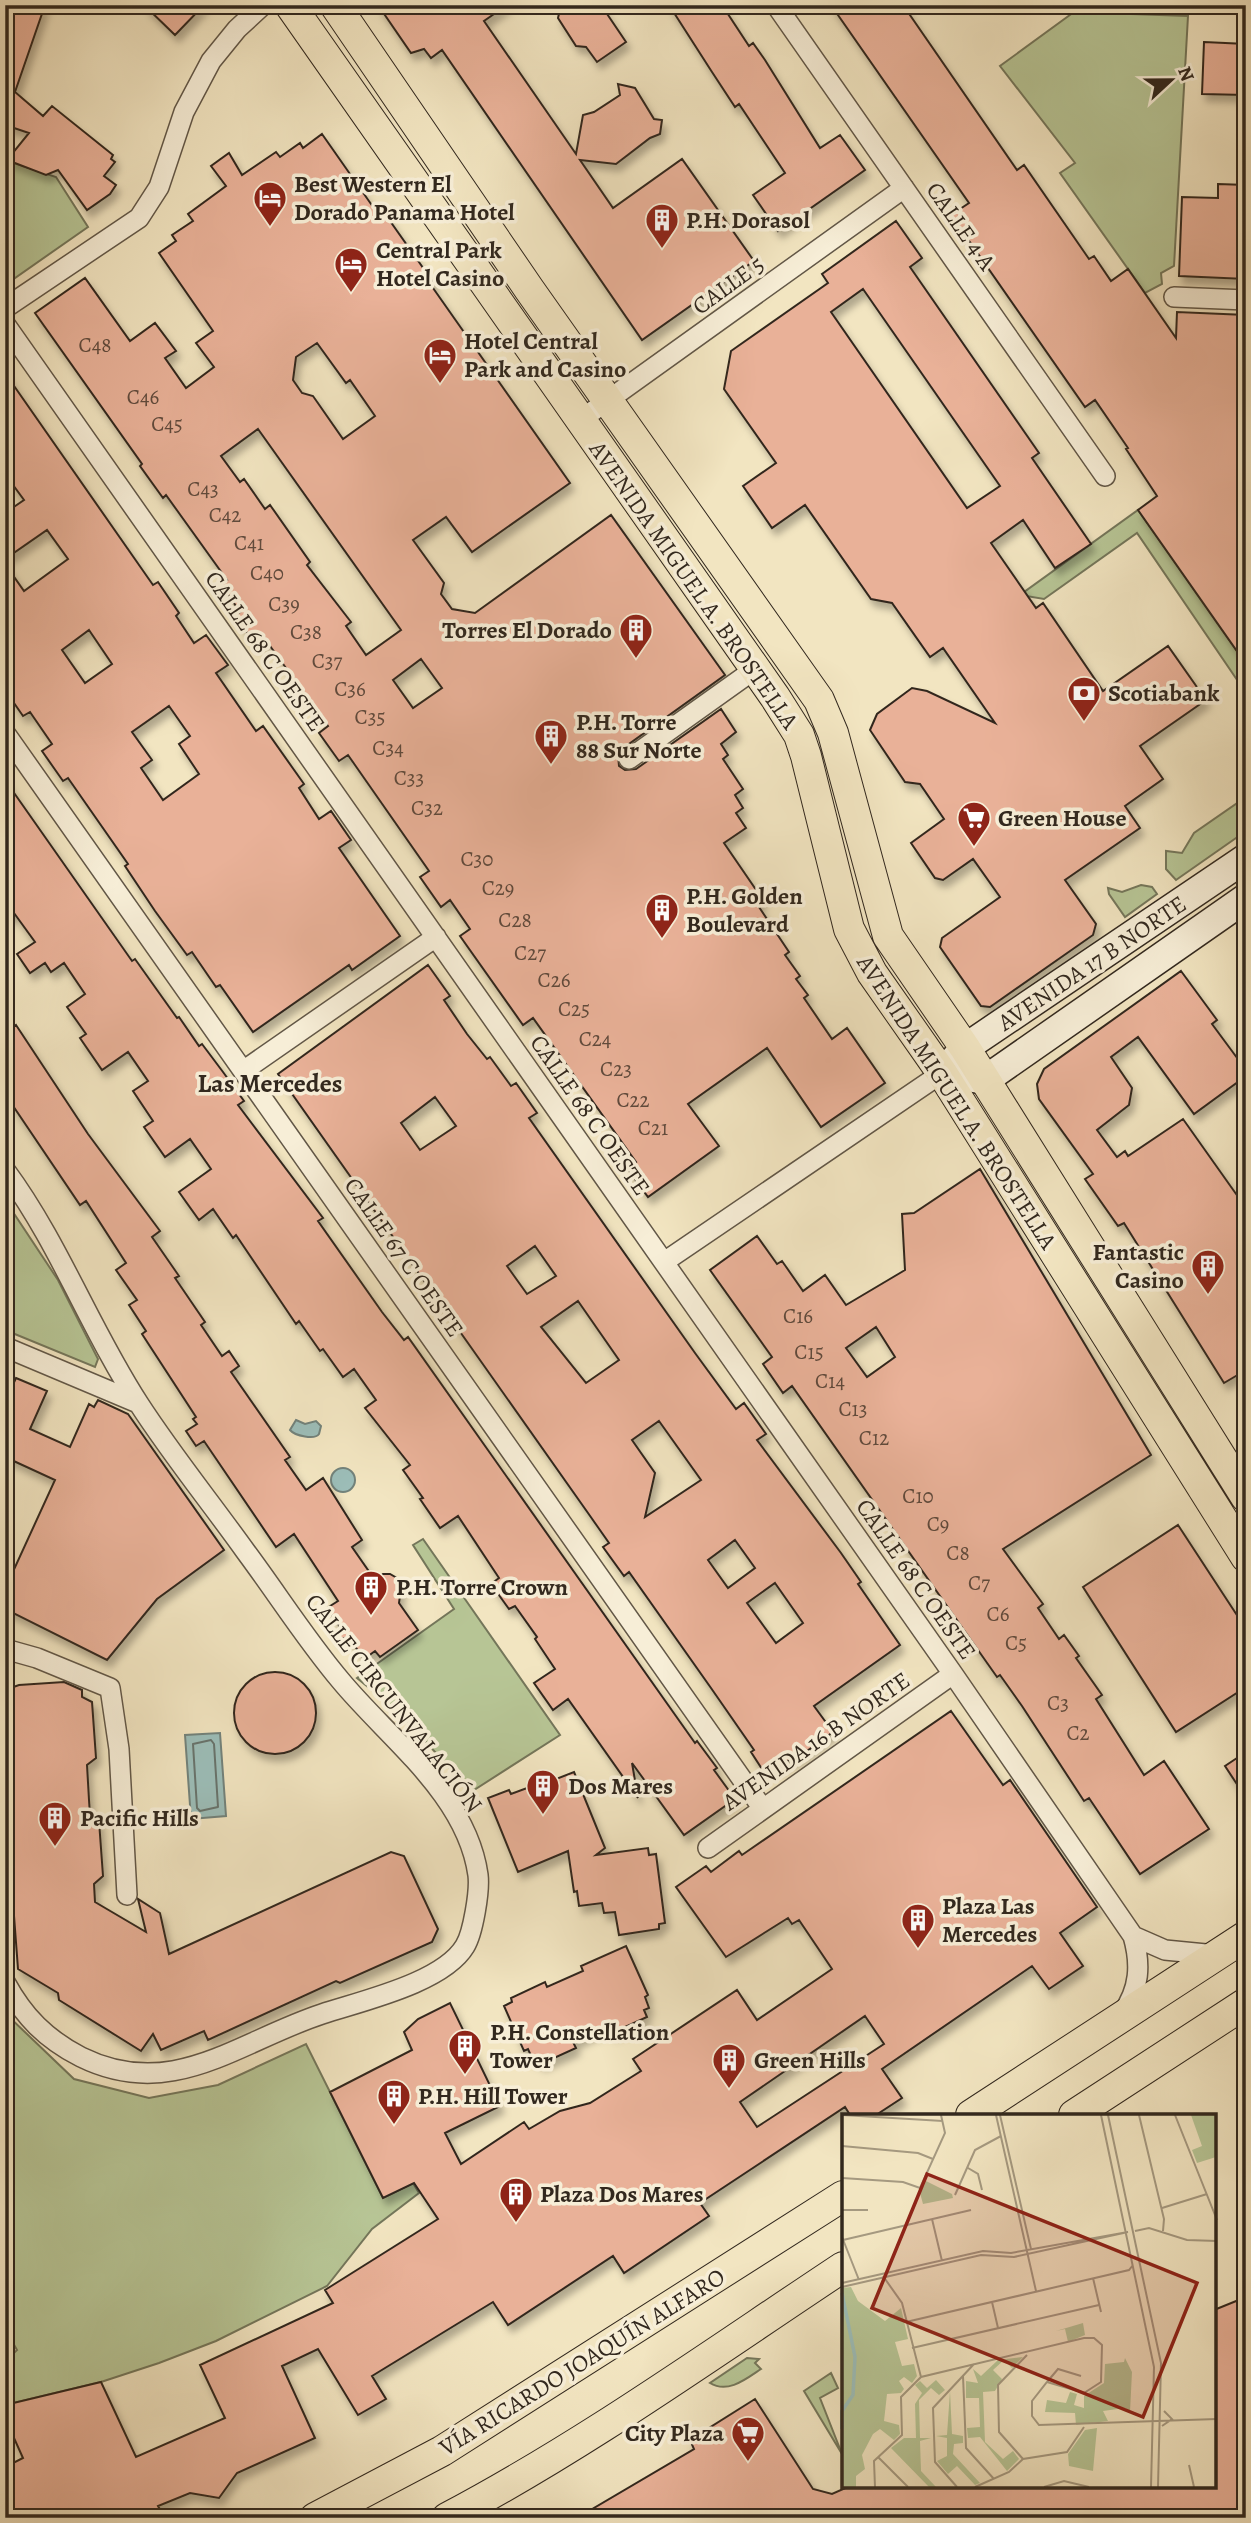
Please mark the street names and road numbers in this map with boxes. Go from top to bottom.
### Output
street label: CALLE 4 A [919,175,1004,277]
street label: CALLE 5 [686,248,770,322]
street label: AVENIDA MIGUEL A. BROSTELLA [581,434,807,736]
street label: CALLE 68 C OESTE [198,564,332,738]
street label: AVENIDA 17 B NORTE [991,888,1193,1039]
street label: AVENIDA MIGUEL A. BROSTELLA [849,948,1065,1256]
street label: CALLE 68 C OESTE [523,1028,657,1202]
street label: CALLE 67 C OESTE [337,1171,471,1343]
street label: CALLE 68 C OESTE [849,1492,983,1666]
street label: CALLE CIRCUNVALACIÓN [298,1587,490,1819]
street label: AVENIDA 16 B NORTE [715,1664,916,1818]
street label: VÍA RICARDO JOAQUÍN ALFARO [432,2261,731,2464]

